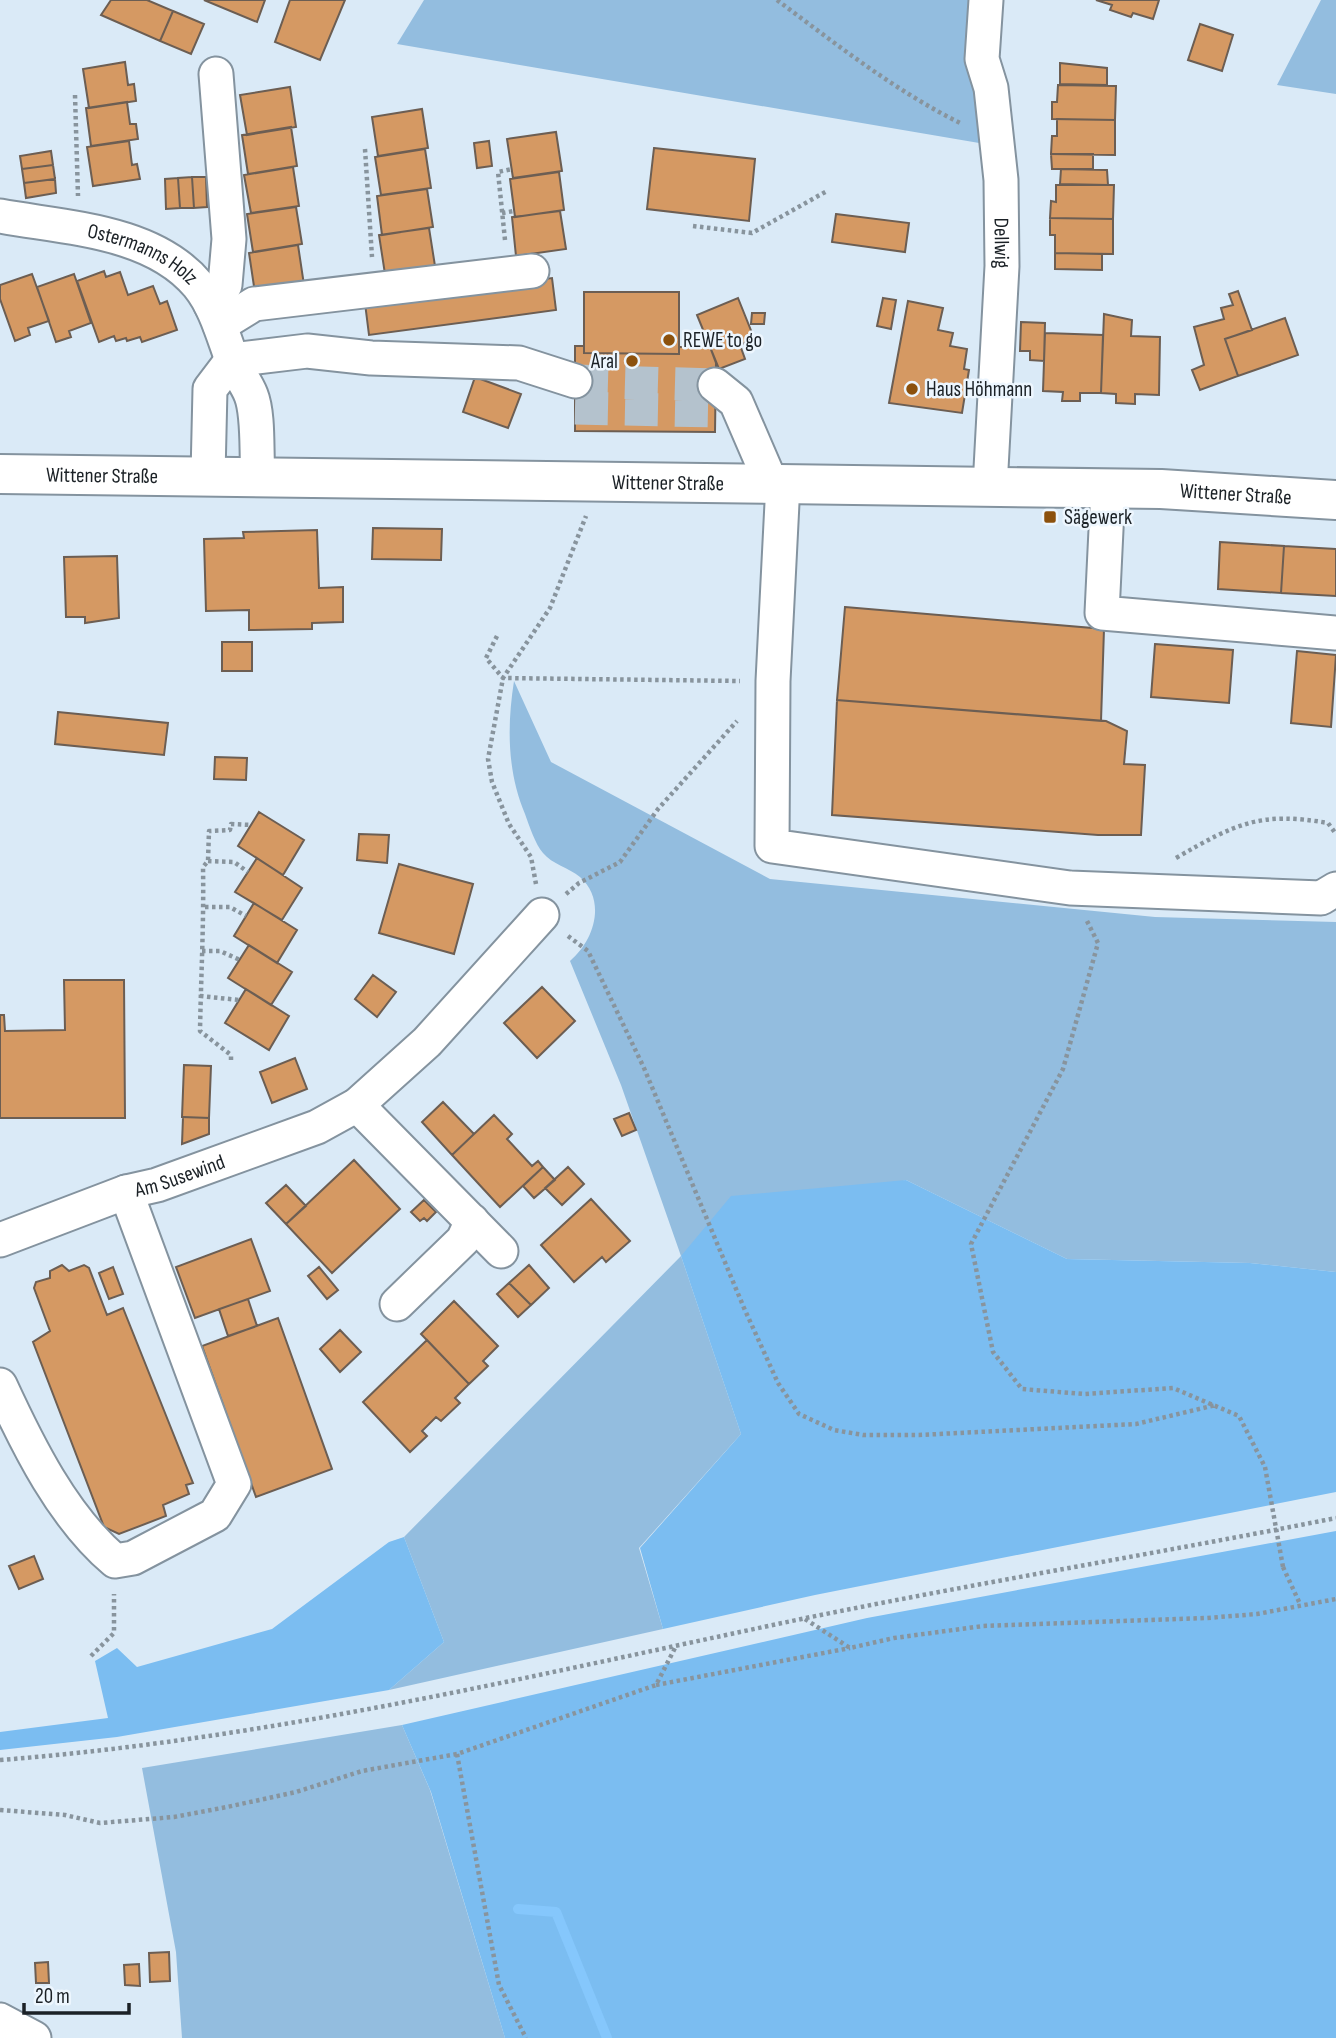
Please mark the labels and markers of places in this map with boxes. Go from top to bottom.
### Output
place label: REWE to go [683,328,762,353]
marker: REWE to go [661,332,677,348]
place label: Aral [590,349,618,374]
marker: Aral [624,353,640,369]
place label: Haus Höhmann [926,377,1032,402]
marker: Haus Höhmann [904,381,920,397]
place label: Sägewerk [1064,505,1132,530]
marker: Sägewerk [1042,509,1058,525]

